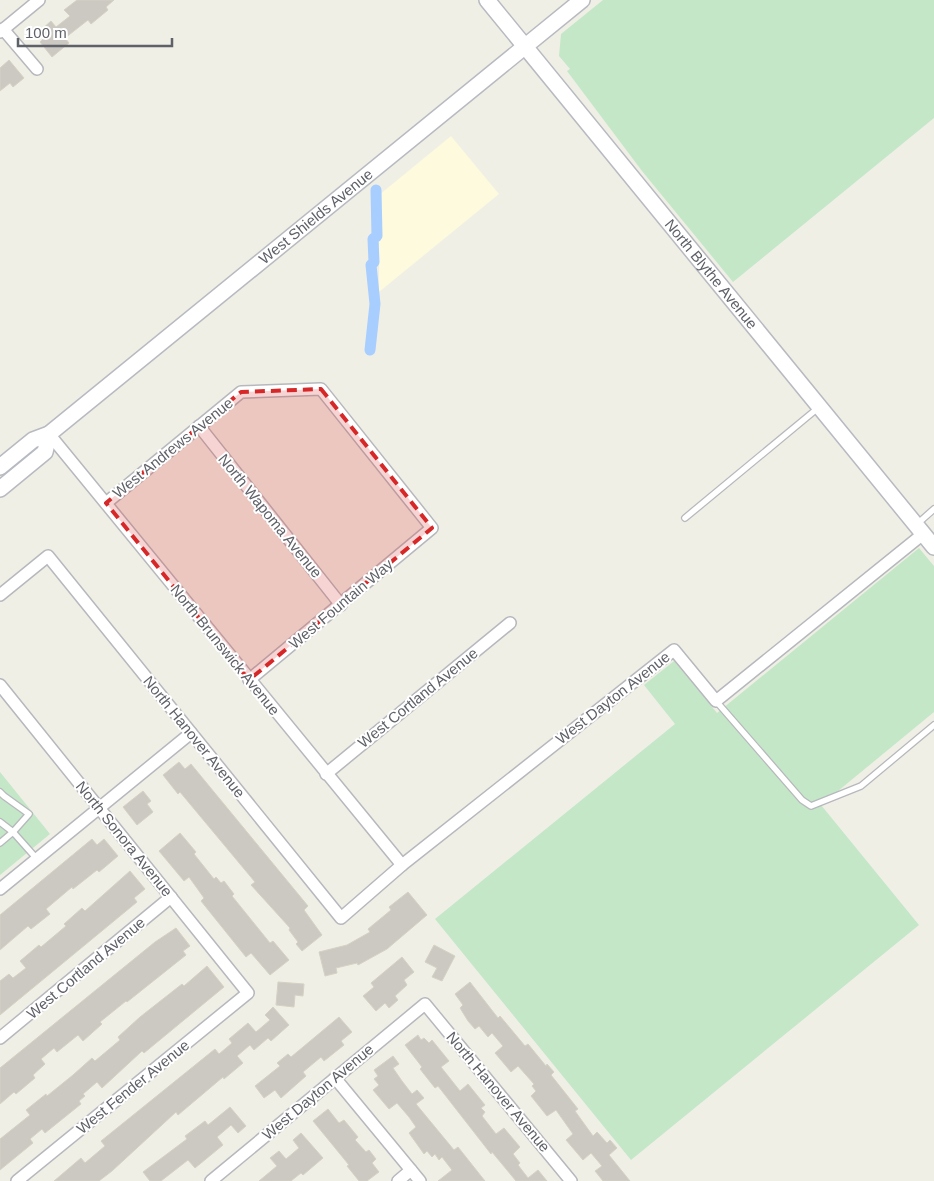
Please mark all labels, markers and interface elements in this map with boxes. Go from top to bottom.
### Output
scale bar [18,15,171,47]
text: 100 m [25,24,67,41]
street label: West Shields Avenue [256,165,376,267]
street label: North Blythe Avenue [662,216,761,332]
street label: West Andrews Avenue [109,394,236,501]
street label: North Wapoma Avenue [215,450,326,581]
street label: West Fountain Way [285,555,396,652]
street label: North Brunswick Avenue [167,581,283,718]
street label: West Cortland Avenue [355,644,481,751]
street label: West Dayton Avenue [552,648,673,747]
street label: North Hanover Avenue [140,672,249,801]
street label: North Sonora Avenue [73,778,176,900]
street label: West Cortland Avenue [23,913,148,1022]
street label: North Hanover Avenue [443,1028,554,1155]
street label: West Fender Avenue [73,1036,192,1137]
street label: West Dayton Avenue [259,1040,377,1143]

